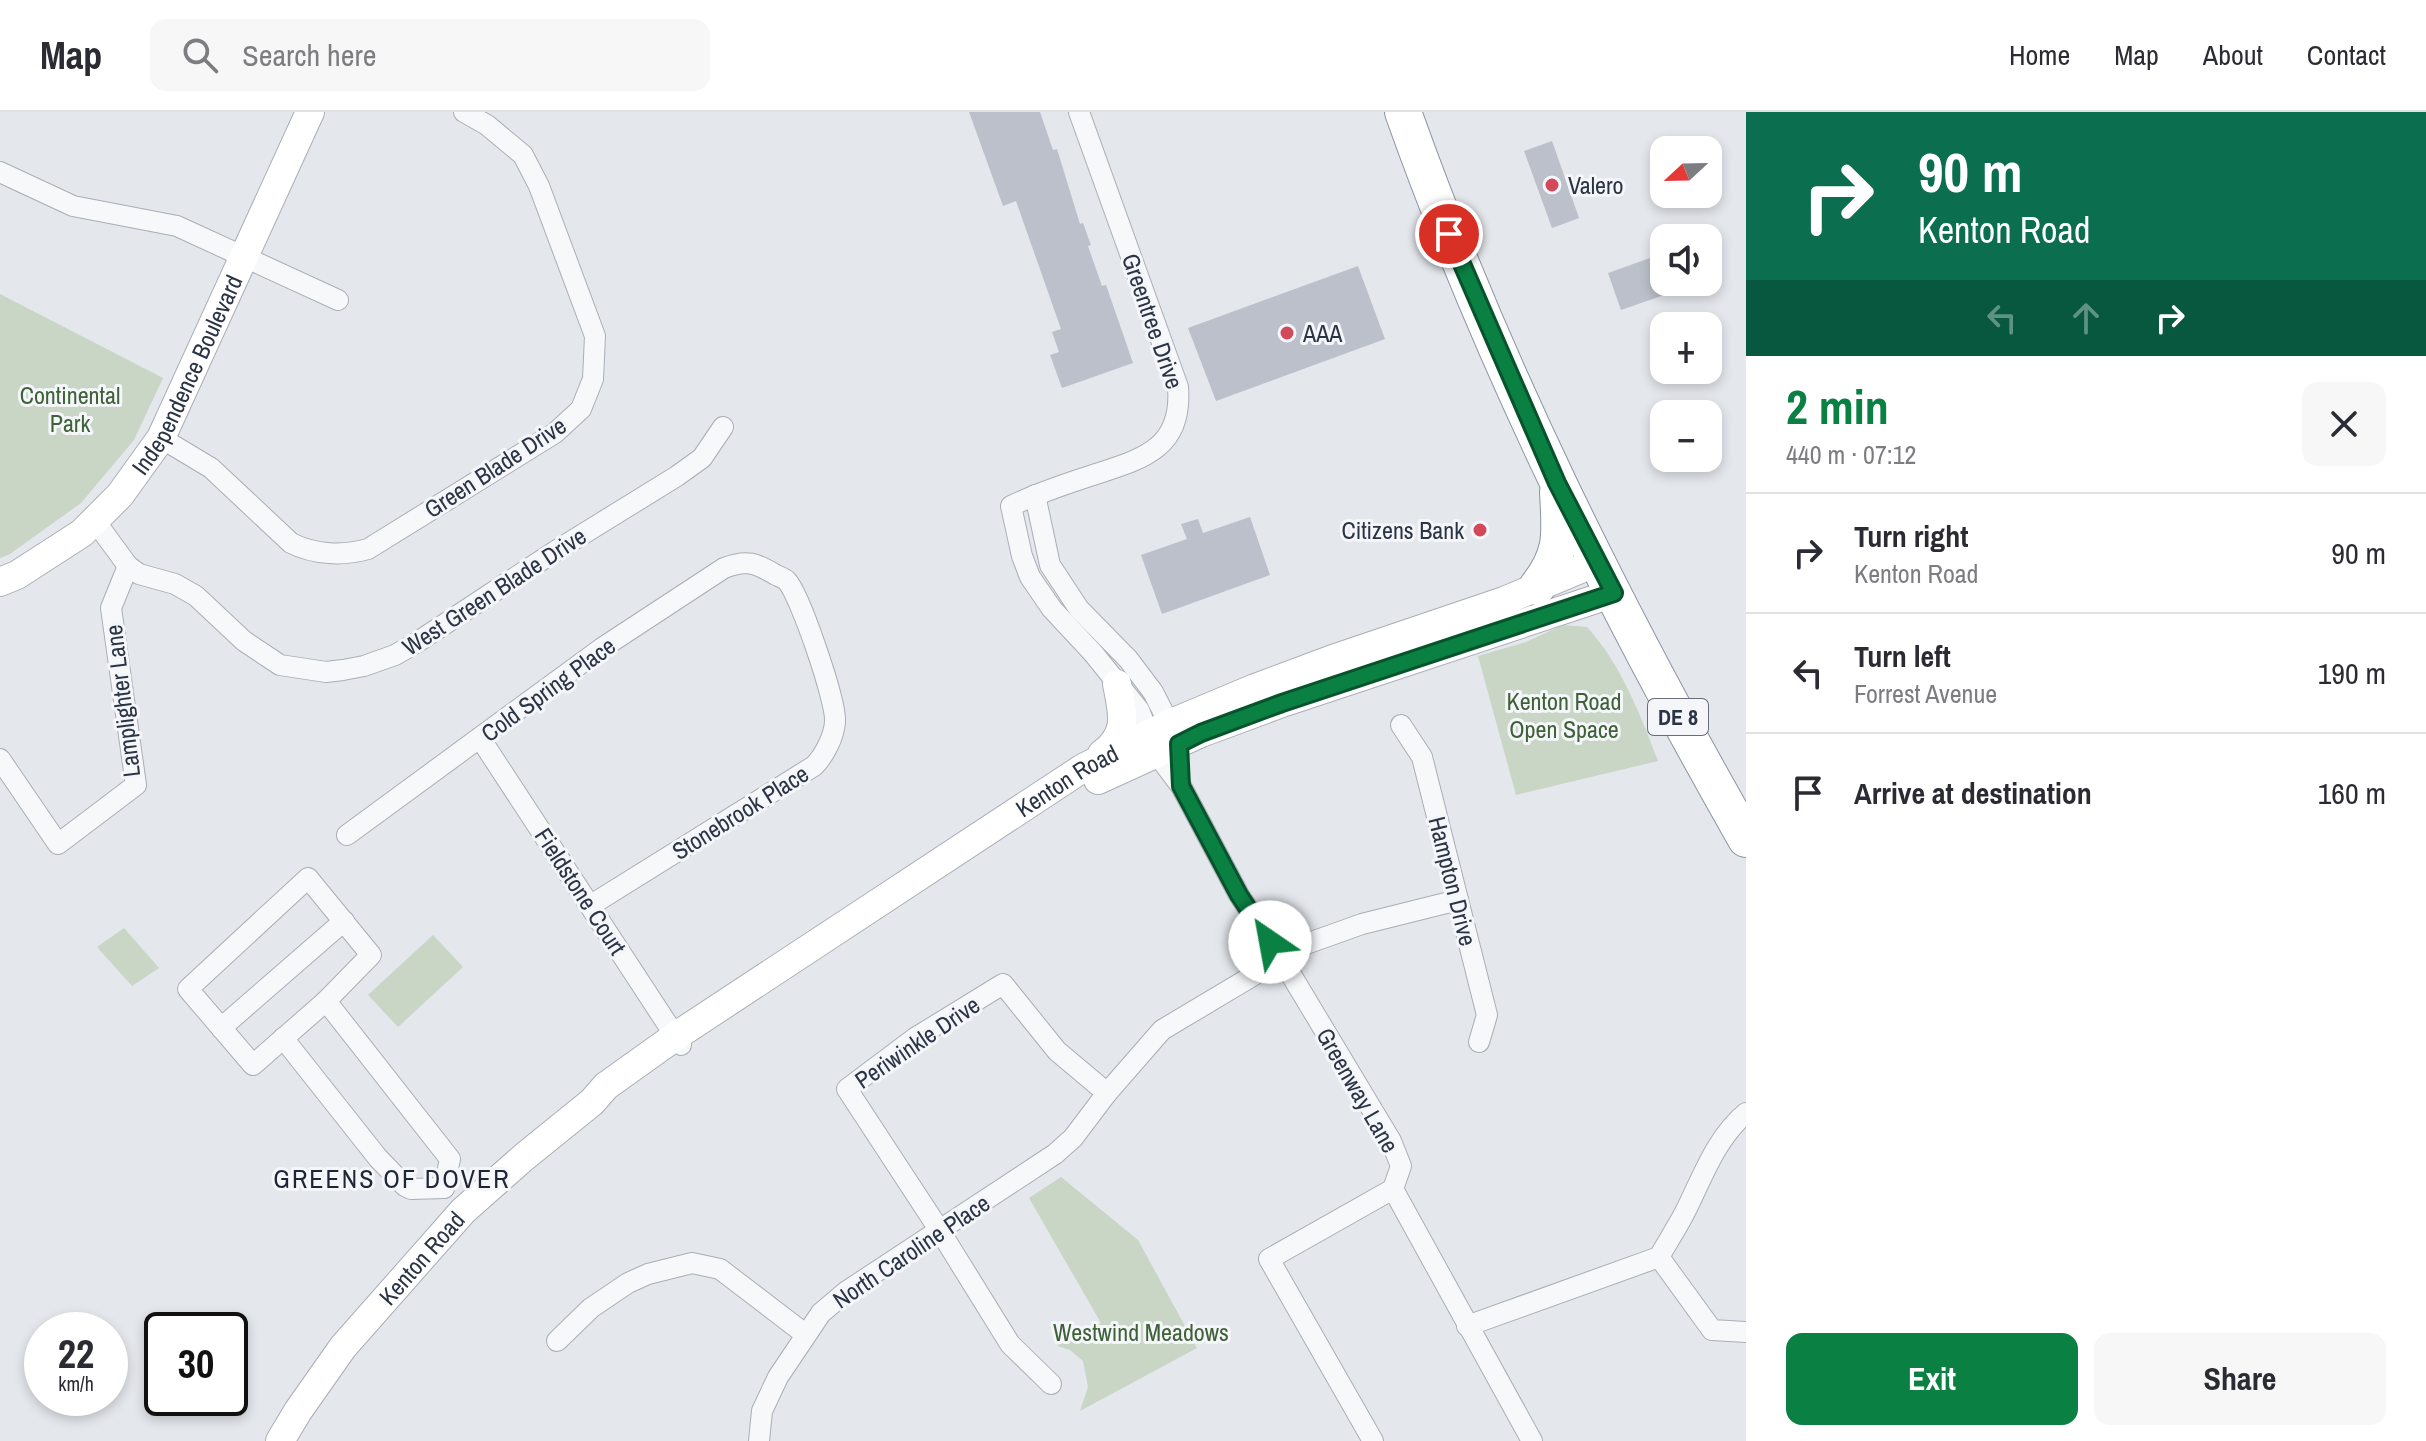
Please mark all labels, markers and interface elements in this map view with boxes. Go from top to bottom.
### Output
search box [150,19,710,91]
text: Map [40,30,102,81]
icon: search [178,33,222,77]
text: Search here [242,35,376,75]
text: Home [2009,36,2070,74]
text: Map [2114,36,2159,74]
text: About [2203,36,2263,74]
text: Contact [2307,36,2386,74]
text: 90 m [1918,134,2023,209]
north arrow [1650,136,1722,208]
map controls [1650,136,1722,472]
icon: right [1786,144,1890,248]
place label: Valero [1568,169,1623,201]
marker: Valero [1543,176,1561,194]
pin [1415,200,1483,268]
text: Kenton Road [1918,206,2090,254]
icon: arrive [1427,212,1471,256]
button: sound [1650,224,1722,296]
street label: Greentree Drive [1115,249,1191,393]
street label: Independence Boulevard [124,270,249,481]
icon: left [1980,296,2024,340]
icon: ahead [2064,296,2108,340]
icon: right [2148,296,2192,340]
button: + [1650,312,1722,384]
place label: AAA [1302,317,1343,349]
marker: AAA [1278,324,1296,342]
text: 2 min [1786,374,1889,439]
park label: Continental Park [20,379,120,439]
button: close [2302,382,2386,466]
button: − [1650,400,1722,472]
street label: Green Blade Drive [418,409,572,525]
text: 440 m · 07:12 [1786,437,1916,472]
place label: Citizens Bank [1341,514,1464,546]
text: Turn right [1854,516,1968,556]
street label: West Green Blade Drive [396,520,592,662]
marker: Citizens Bank [1471,521,1489,539]
icon: right [1786,531,1830,575]
text: 90 m [2331,533,2386,573]
text: Kenton Road [1854,556,1978,591]
street label: Lamplighter Lane [97,623,147,779]
street label: Cold Spring Place [474,629,622,749]
text: Turn left [1854,636,1951,676]
icon: left [1786,651,1830,695]
text: 190 m [2318,653,2386,693]
text: Forrest Avenue [1854,676,1997,711]
park label: Kenton Road Open Space [1507,685,1621,745]
road number: DE 8 [1648,699,1708,735]
street label: Kenton Road [1009,737,1124,824]
street label: Stonebrook Place [666,757,814,867]
icon: arrive [1786,771,1830,815]
text: Arrive at destination [1854,773,2092,813]
text: 160 m [2318,773,2386,813]
street label: Hampton Drive [1421,813,1485,949]
street label: Fieldstone Court [528,821,634,961]
position arrow [1228,900,1312,984]
street label: Periwinkle Drive [848,988,986,1096]
street label: Greenway Lane [1309,1022,1407,1158]
district label: GREENS OF DOVER [273,1161,511,1196]
street label: North Caroline Place [826,1187,996,1315]
street label: Kenton Road [372,1204,472,1312]
speed limit sign: 30 [144,1312,248,1416]
park label: Westwind Meadows [1053,1316,1229,1348]
text: 22 [58,1327,94,1380]
button: Exit [1786,1333,2078,1425]
button: Share [2094,1333,2386,1425]
text: km/h [58,1370,94,1397]

